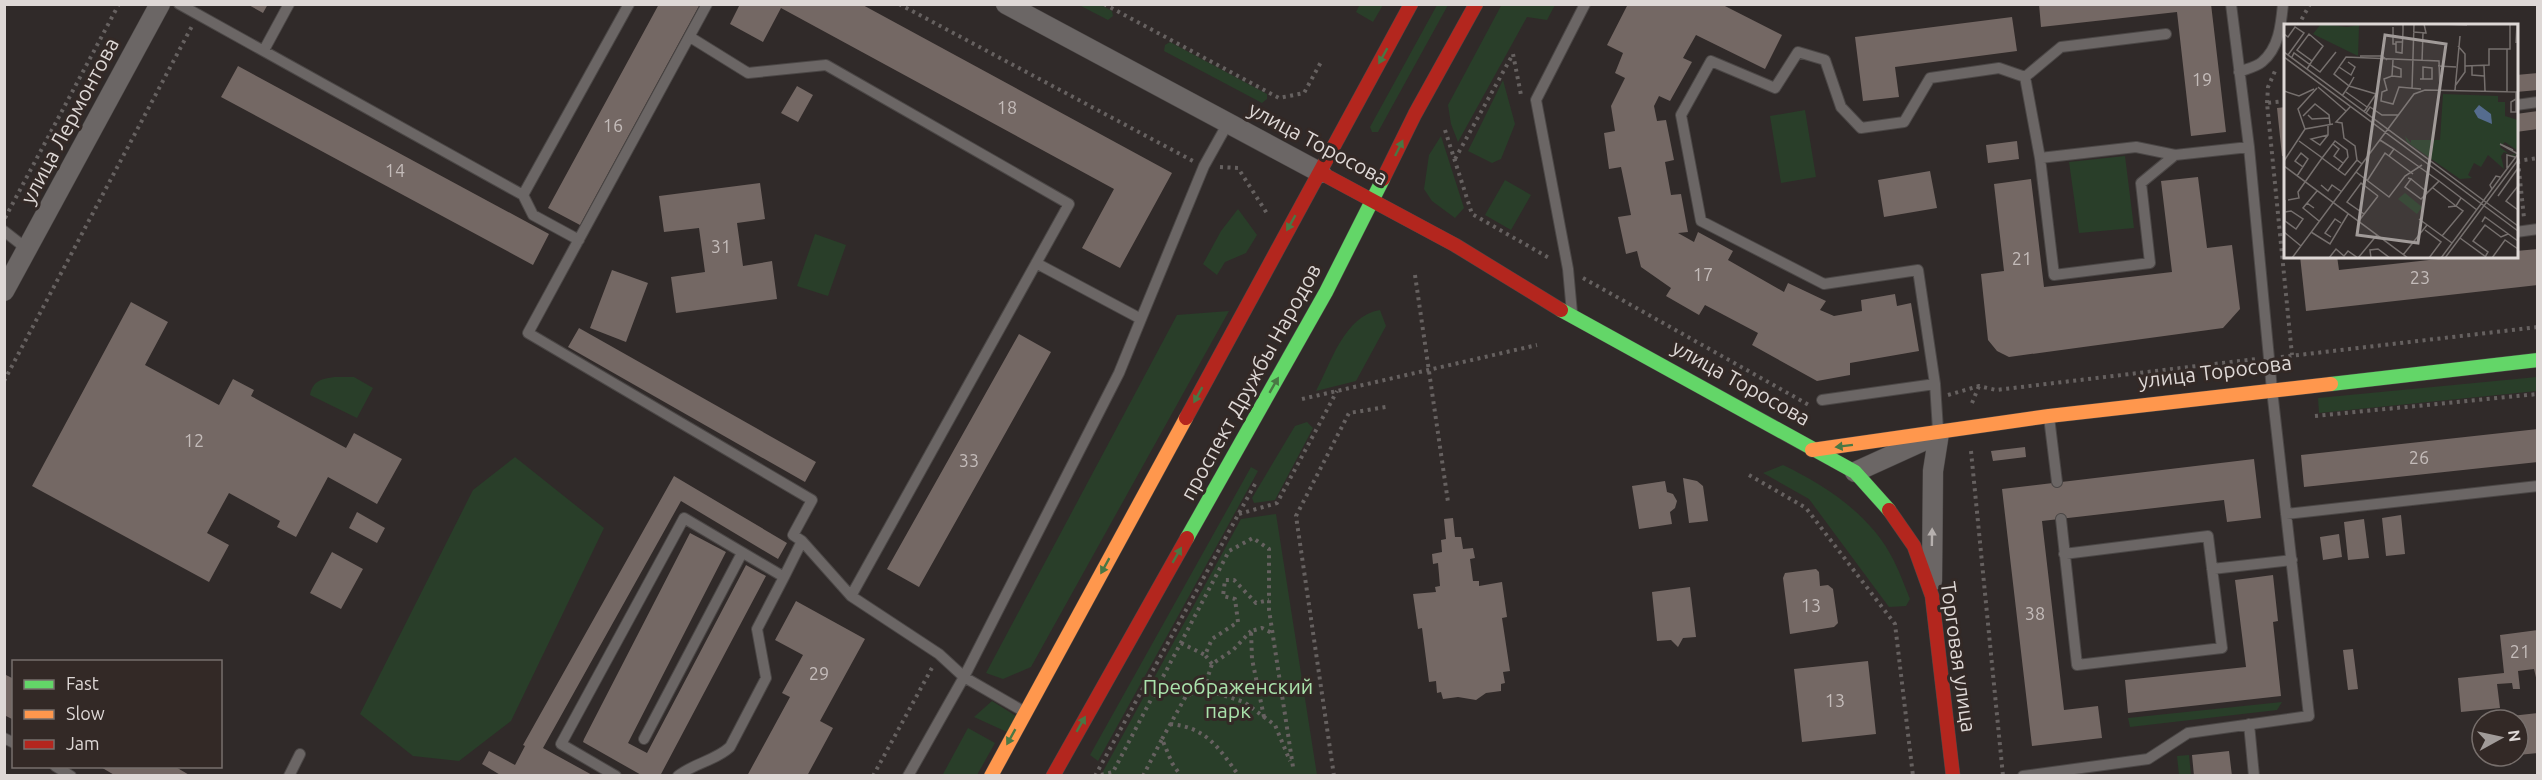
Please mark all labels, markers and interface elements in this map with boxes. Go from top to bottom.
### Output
inset map [2284,24,2518,258]
street label: улица Лермонтова [15,33,123,208]
one-way arrow [1378,47,1388,64]
house number: 19 [2192,69,2212,89]
street label: улица Торосова [1245,96,1392,190]
house number: 18 [997,97,1017,117]
house number: 16 [603,115,623,135]
one-way arrow [1394,139,1403,156]
house number: 14 [385,160,405,180]
one-way arrow [1286,215,1296,232]
house number: 31 [711,236,731,256]
house number: 21 [2012,248,2032,268]
street label: проспект Дружбы Народов [1175,259,1325,504]
house number: 17 [1693,264,1713,284]
house number: 23 [2410,267,2430,287]
street label: улица Торосова [1668,334,1815,430]
street label: улица Торосова [2137,350,2293,392]
one-way arrow [1268,377,1279,393]
one-way arrow [1193,386,1203,403]
house number: 12 [184,430,204,450]
one-way arrow [1834,441,1853,451]
house number: 26 [2409,447,2429,467]
house number: 33 [959,450,979,470]
one-way arrow [1928,528,1937,547]
one-way arrow [1172,547,1183,563]
one-way arrow [1100,558,1110,575]
street label: Торговая улица [1937,580,1981,734]
house number: 13 [1801,595,1821,615]
house number: 38 [2025,603,2045,623]
house number: 21 [2510,641,2530,661]
legend [12,660,222,768]
house number: 29 [809,663,829,683]
text: Fast [66,673,99,693]
park label: Преображенский парк [1143,674,1313,722]
house number: 13 [1825,690,1845,710]
text: Slow [66,703,105,723]
north arrow [2470,708,2530,768]
one-way arrow [1076,716,1086,733]
one-way arrow [1006,729,1017,745]
text: N [2505,729,2525,743]
text: Jam [66,733,100,753]

